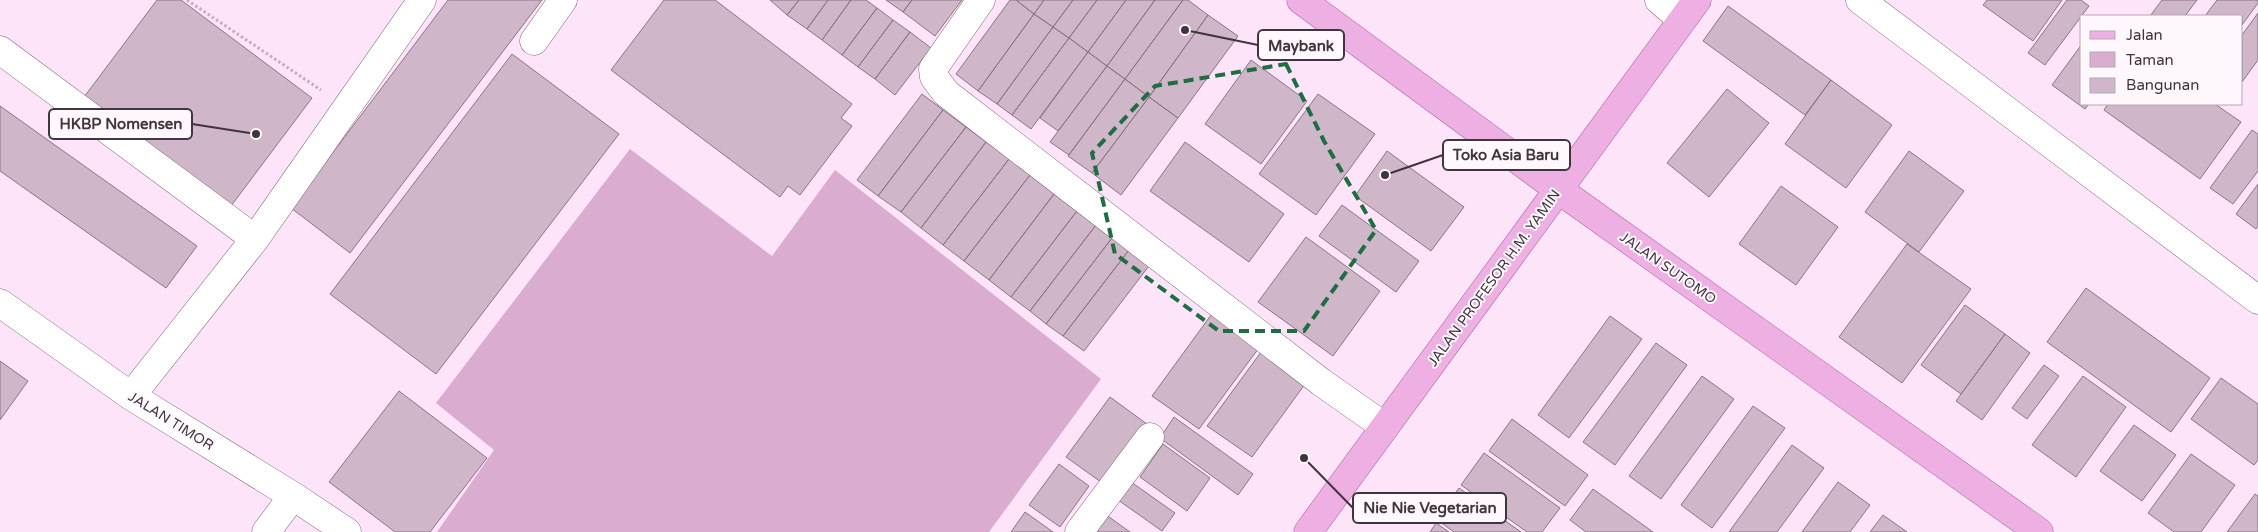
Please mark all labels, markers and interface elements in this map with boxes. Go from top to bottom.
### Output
legend [2080,15,2243,105]
text: Jalan [2126,26,2163,44]
callout: Maybank [1258,30,1344,60]
text: Maybank [1268,37,1334,56]
text: Taman [2126,51,2174,69]
text: Bangunan [2126,76,2199,94]
callout: HKBP Nomensen [49,109,192,139]
text: HKBP Nomensen [60,115,182,133]
callout: Toko Asia Baru [1443,140,1570,170]
text: Toko Asia Baru [1452,146,1559,164]
street label: JALAN PROFESOR H.M. YAMIN [1424,186,1564,370]
street label: JALAN SUTOMO [1617,228,1719,308]
street label: JALAN TIMOR [125,388,217,454]
callout: Nie Nie Vegetarian [1353,493,1506,523]
text: Nie Nie Vegetarian [1363,499,1497,518]

